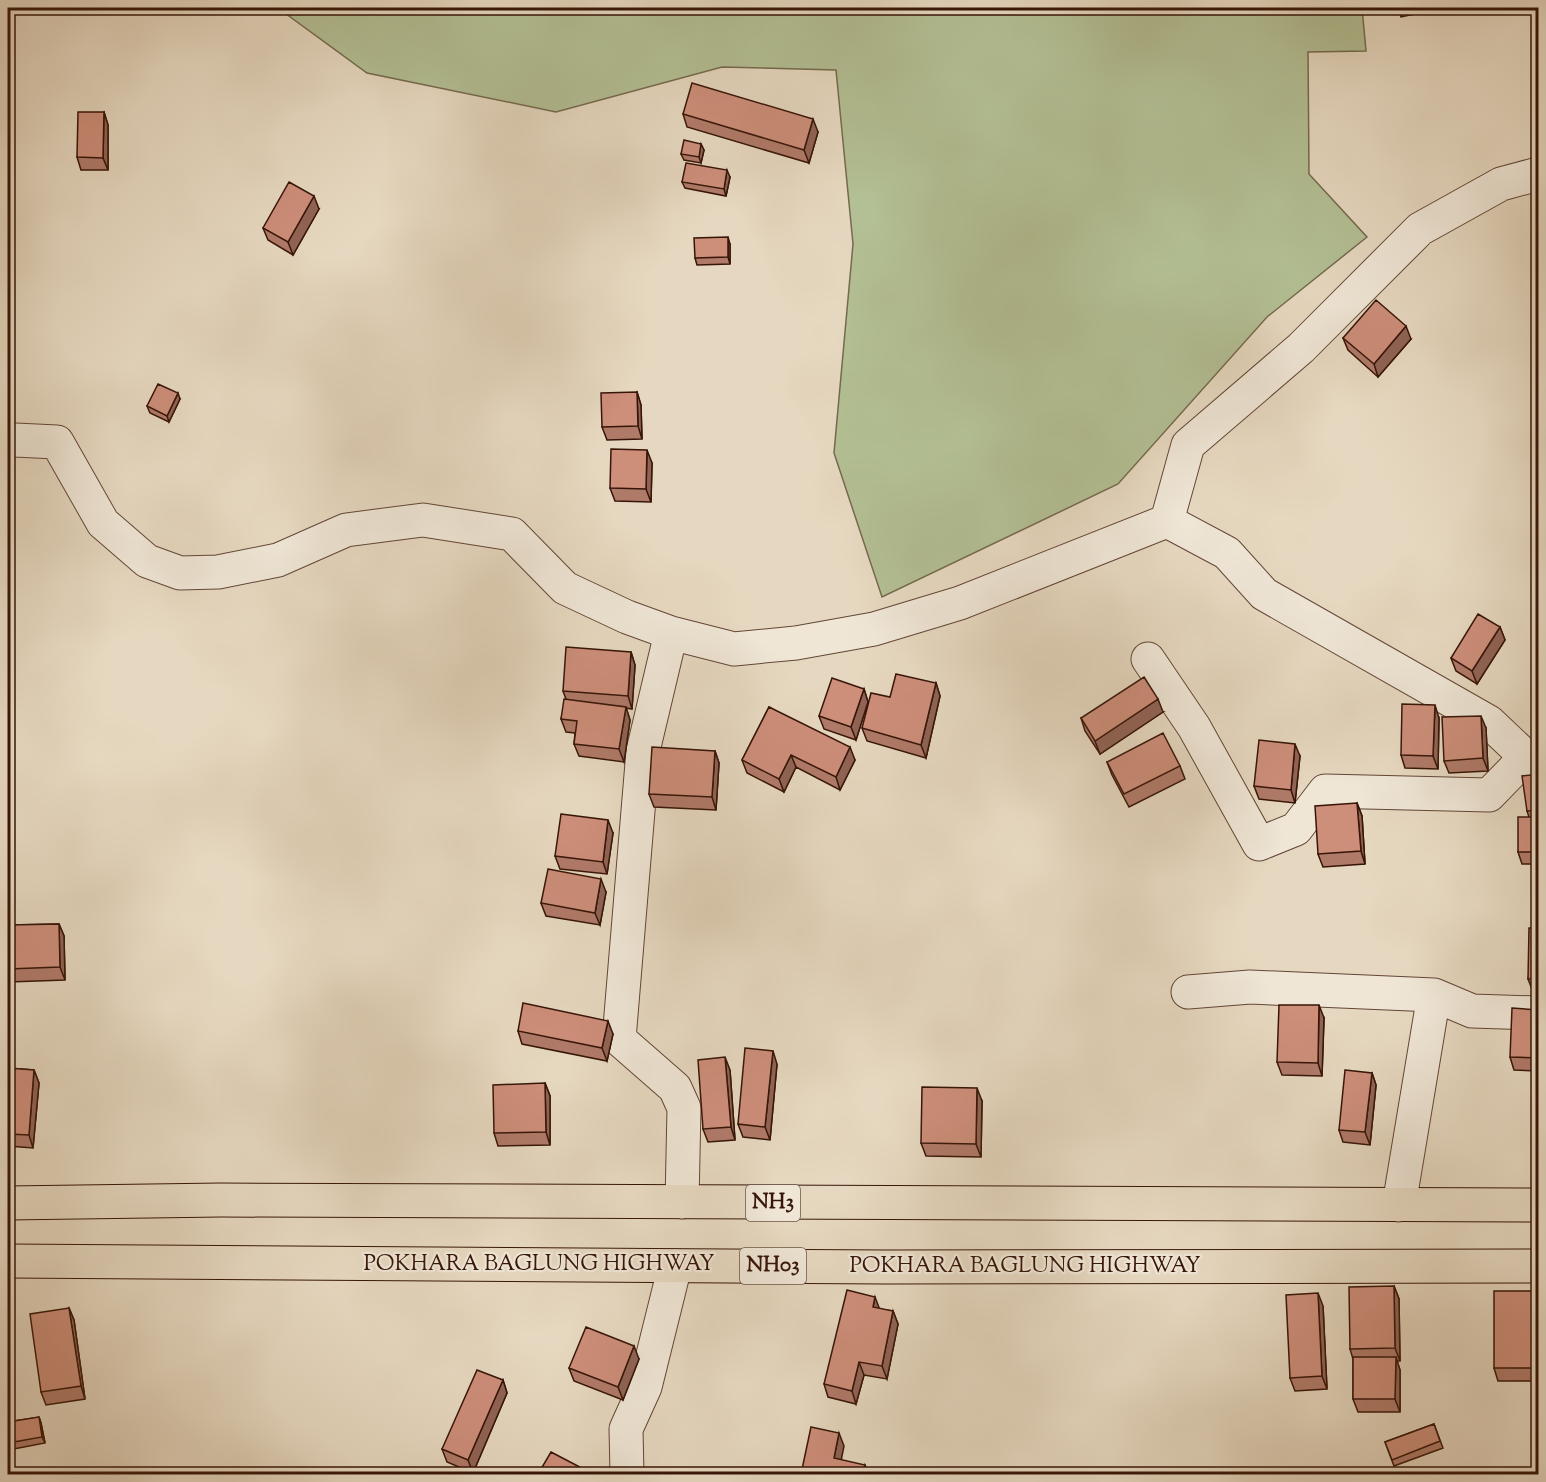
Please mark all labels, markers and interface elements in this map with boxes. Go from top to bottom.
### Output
road number: NH3 [746,1185,800,1221]
road number: NH03 [740,1248,806,1284]
street label: POKHARA BAGLUNG HIGHWAY [363,1249,715,1281]
street label: POKHARA BAGLUNG HIGHWAY [849,1251,1201,1283]

